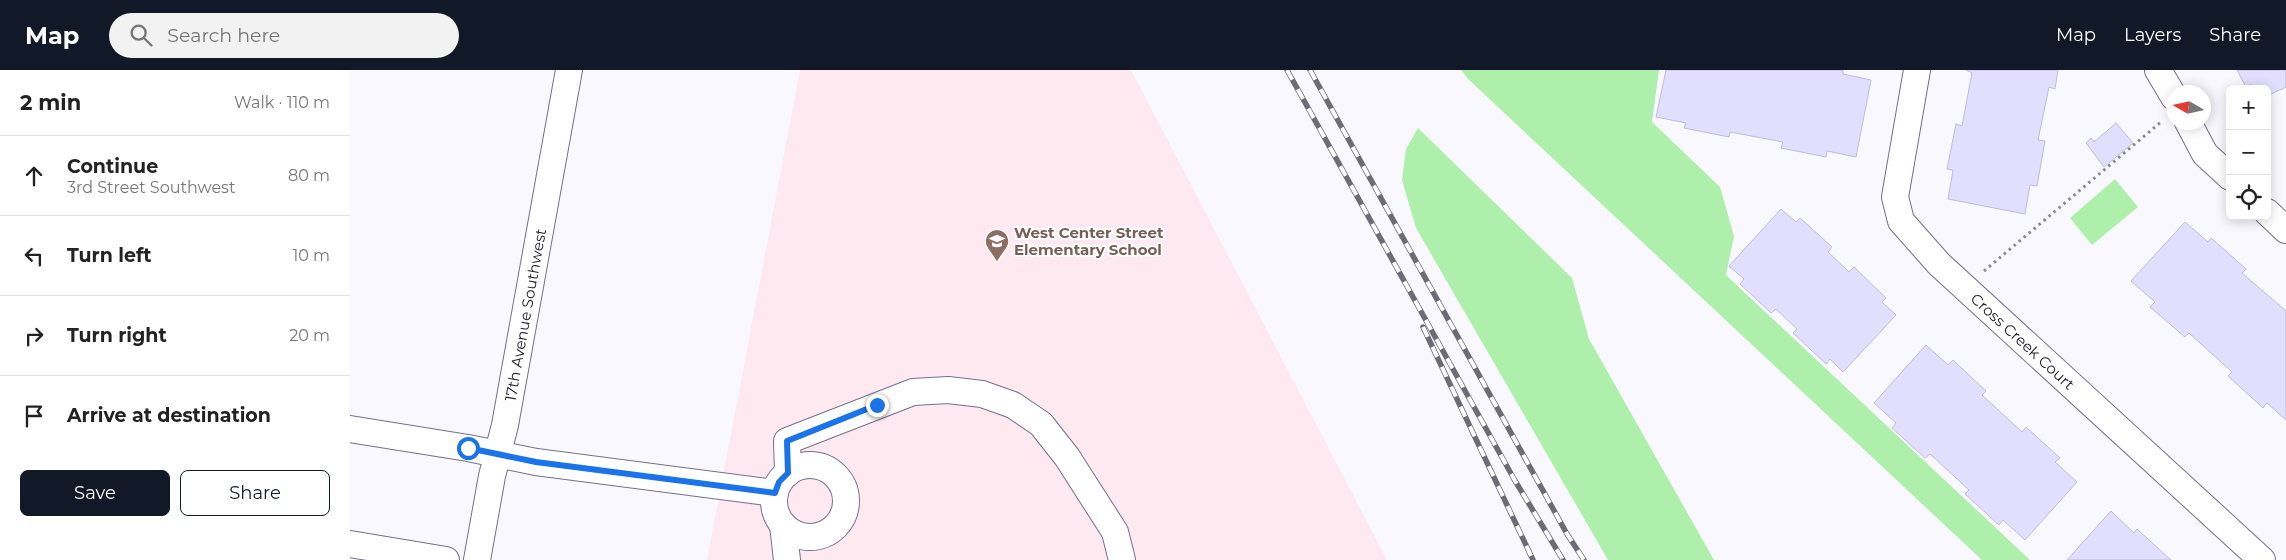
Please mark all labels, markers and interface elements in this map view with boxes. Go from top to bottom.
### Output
search box [109,13,459,58]
text: Map [25,21,79,50]
icon: search [127,21,155,49]
text: Search here [167,24,280,47]
text: Map [2056,24,2096,46]
text: Layers [2124,24,2181,46]
text: Share [2209,24,2261,46]
north arrow [2166,85,2211,130]
map controls [2226,85,2271,220]
button: + [2226,85,2271,130]
text: 2 min [20,90,81,115]
text: Walk · 110 m [234,93,330,112]
button: − [2226,130,2271,175]
text: Continue [67,155,158,178]
icon: ahead [20,162,48,190]
text: 80 m [288,166,330,185]
button: locate [2226,175,2271,220]
text: 3rd Street Southwest [67,178,235,197]
place label: West Center Street Elementary School [1014,223,1164,259]
street label: 17th Avenue Southwest [500,227,550,403]
school or university icon: West Center Street Elementary School [984,228,1010,262]
icon: left [20,242,48,270]
text: Turn left [67,244,152,267]
text: 10 m [292,246,330,265]
street label: Cross Creek Court [1967,289,2079,393]
icon: right [20,322,48,350]
text: Turn right [67,324,167,347]
text: 20 m [289,326,330,345]
route end [866,394,889,417]
icon: arrive [20,402,48,430]
text: Arrive at destination [67,404,271,427]
route start [457,437,480,460]
button: Save [20,470,170,516]
button: Share [180,470,330,516]

